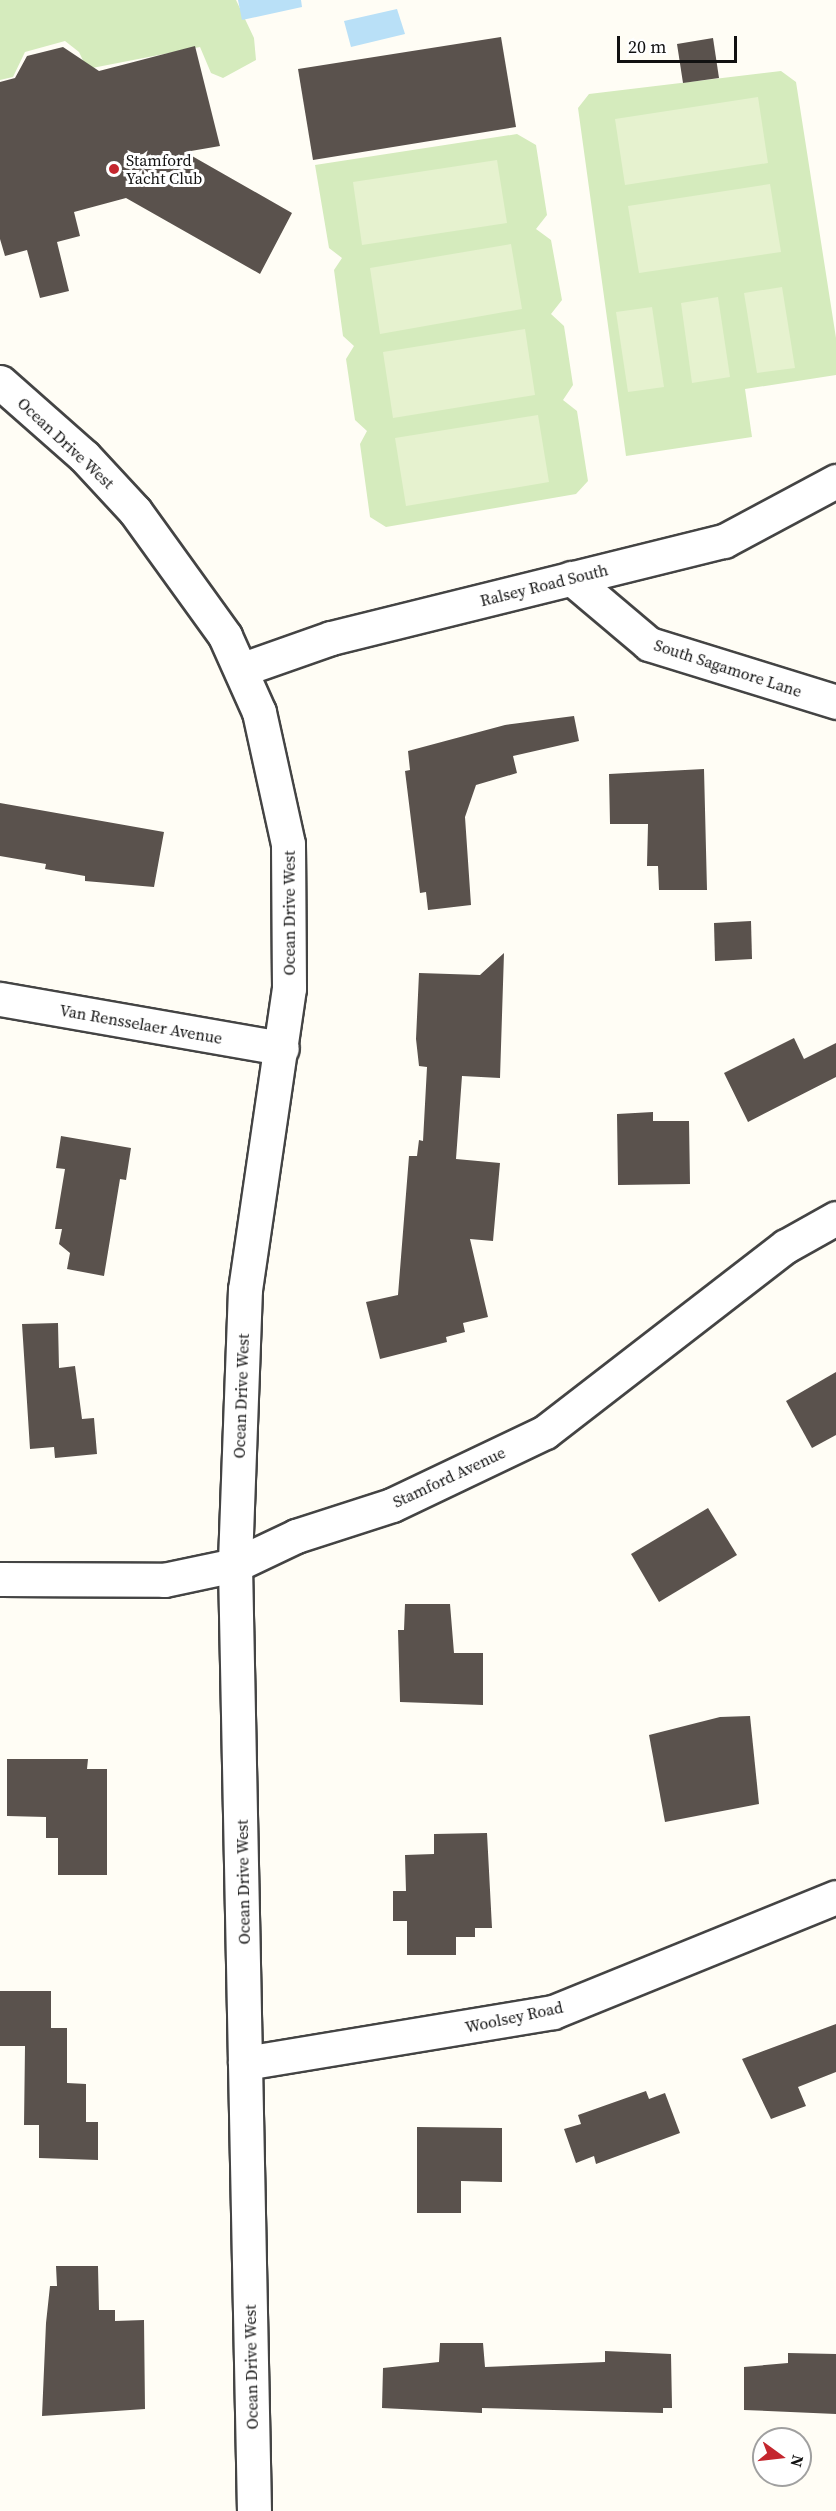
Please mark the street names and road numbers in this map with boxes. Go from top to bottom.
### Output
street label: Ocean Drive West [14,393,118,493]
street label: Ralsey Road South [478,560,610,610]
street label: South Sagamore Lane [652,635,804,701]
street label: Ocean Drive West [279,850,299,976]
street label: Van Rensselaer Avenue [58,1000,224,1048]
street label: Ocean Drive West [229,1333,253,1459]
street label: Stamford Avenue [390,1443,508,1511]
street label: Ocean Drive West [232,1819,254,1945]
street label: Woolsey Road [463,1997,565,2037]
street label: Ocean Drive West [240,2304,262,2430]

